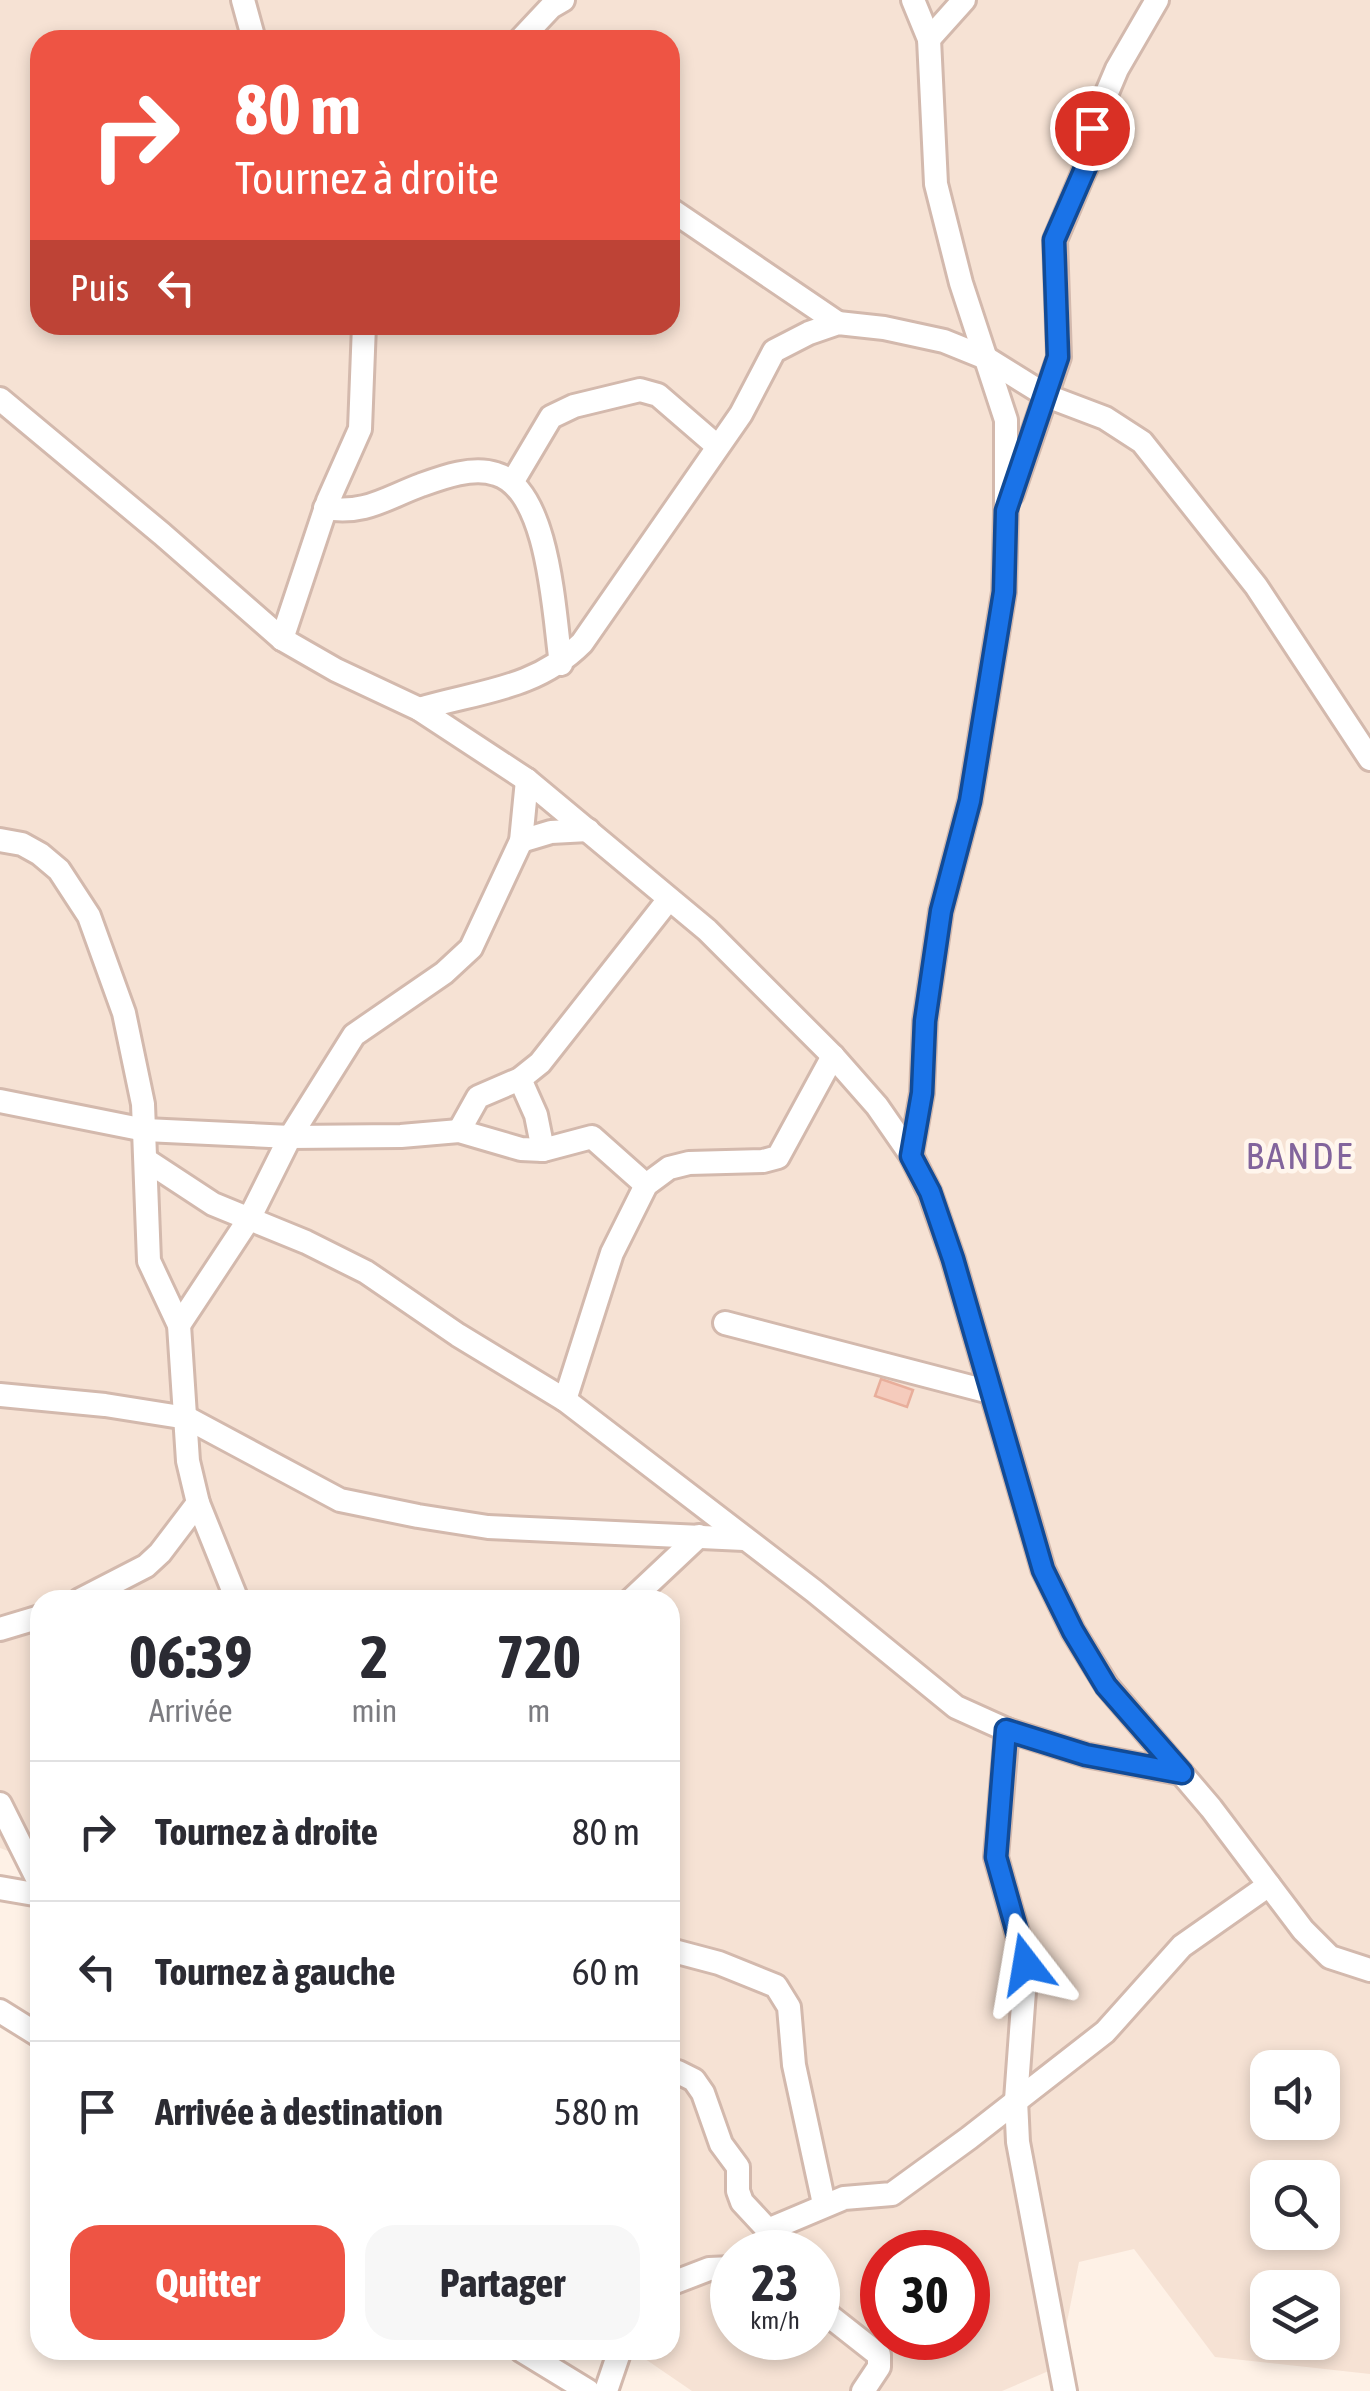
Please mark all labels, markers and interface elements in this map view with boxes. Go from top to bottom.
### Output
text: 80 m [235,69,361,149]
icon: right [70,70,200,200]
pin [1050,86,1135,171]
icon: arrive [1065,101,1120,156]
text: Tournez à droite [235,152,499,204]
icon: left [149,260,204,315]
text: Puis [70,266,129,309]
district label: BANDE [1245,1134,1355,1177]
text: 06:39 [129,1622,252,1691]
text: 2 [360,1622,389,1691]
text: 720 [496,1622,581,1691]
text: Arrivée [149,1692,233,1729]
text: min [351,1692,397,1729]
text: m [527,1692,550,1729]
icon: right [70,1804,125,1859]
text: Tournez à droite [155,1810,378,1853]
text: 80 m [572,1810,640,1853]
position arrow [974,1912,1078,2016]
icon: left [70,1944,125,1999]
text: Tournez à gauche [155,1950,396,1993]
text: 60 m [572,1950,640,1993]
map controls [1250,2050,1340,2360]
button: sound [1250,2050,1340,2140]
icon: arrive [70,2084,125,2139]
text: Arrivée à destination [155,2090,443,2133]
text: 580 m [554,2090,640,2133]
button: search [1250,2160,1340,2250]
button: Quitter [70,2225,345,2340]
button: Partager [365,2225,640,2340]
speed limit sign: 30 [860,2230,990,2360]
text: 23 [751,2254,798,2312]
button: layers [1250,2270,1340,2360]
text: km/h [750,2306,800,2334]

